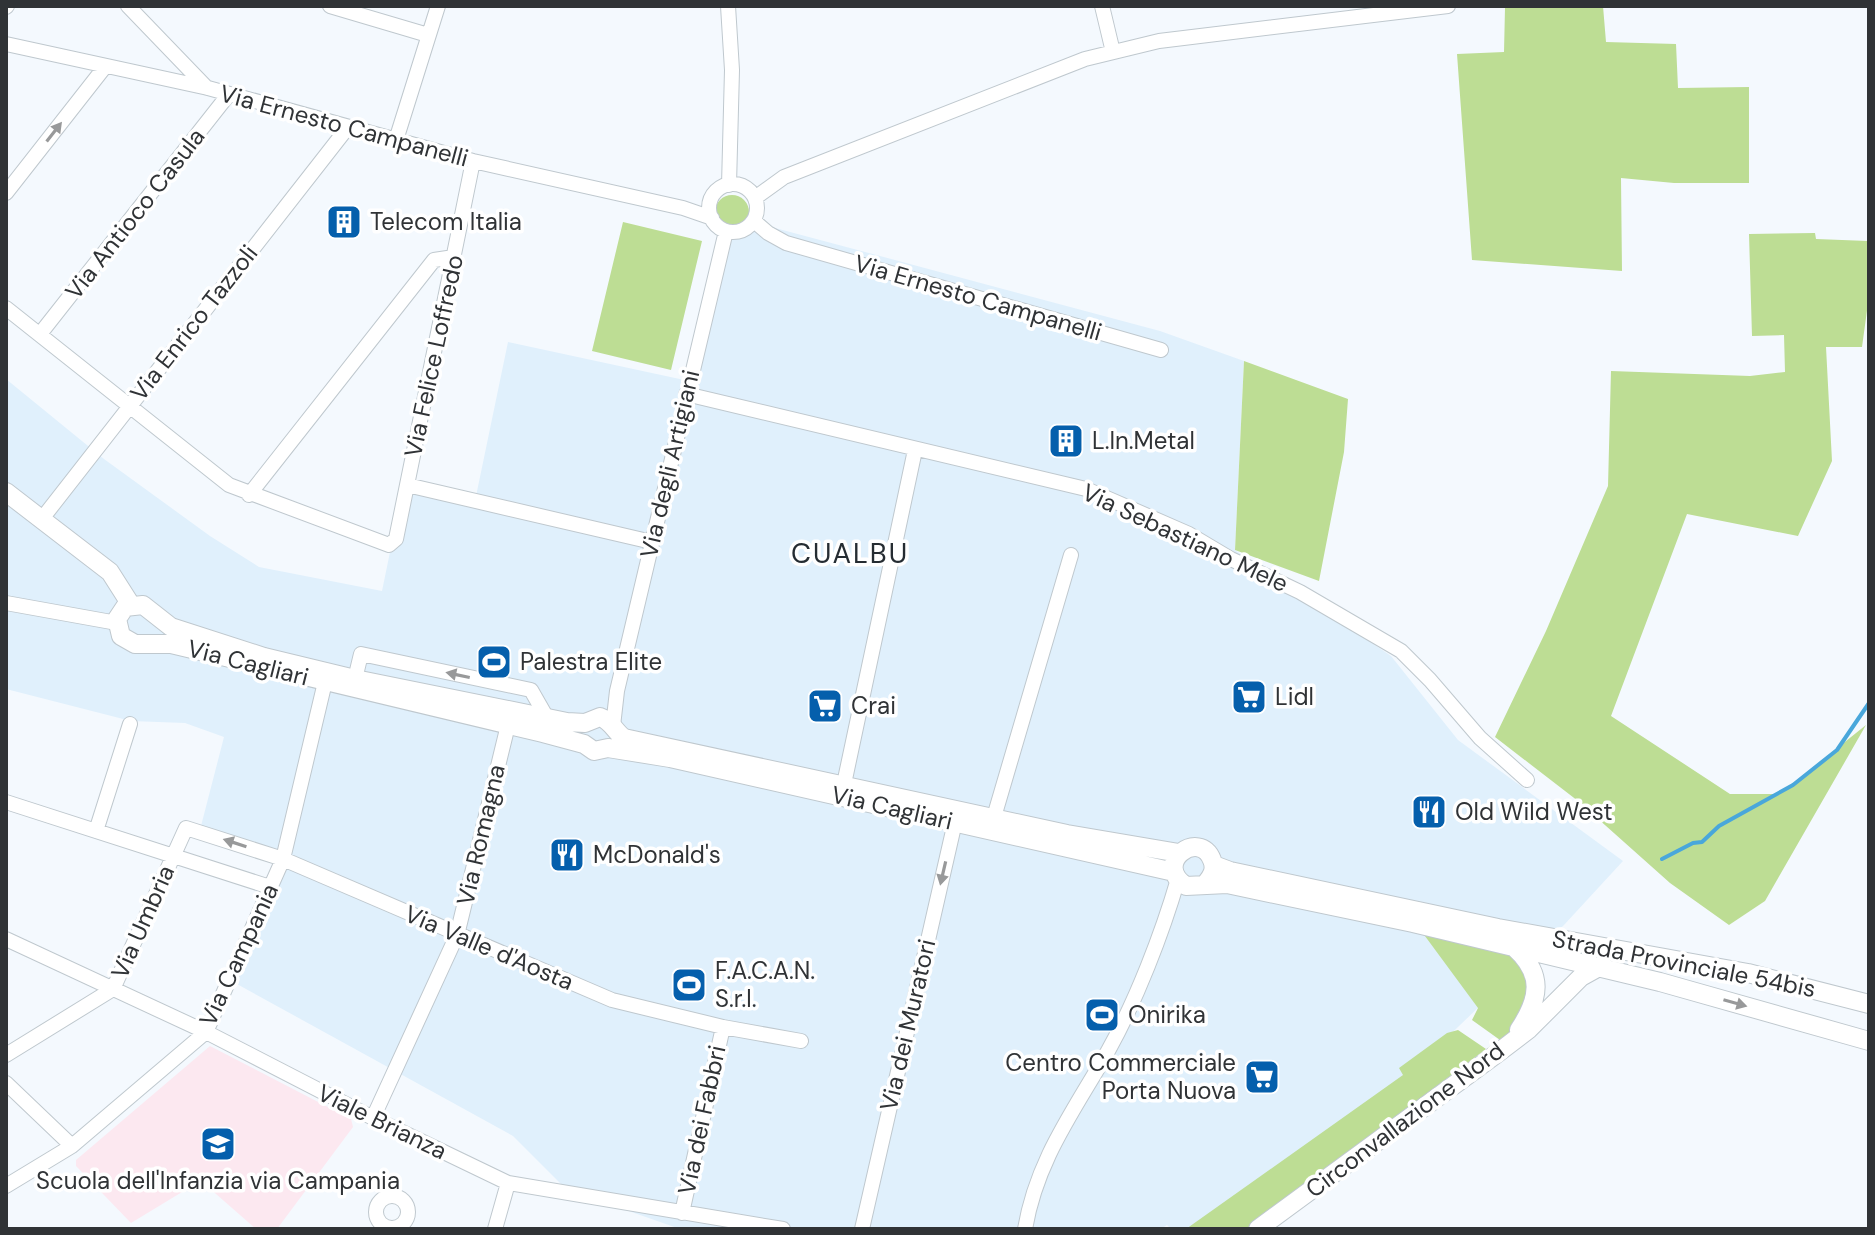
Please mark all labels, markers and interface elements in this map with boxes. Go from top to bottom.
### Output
street label: Via Ernesto Campanelli [217,77,472,174]
one-way arrow [45,122,62,142]
street label: Via Antioco Casula [58,122,211,306]
building icon: Telecom Italia [325,203,363,241]
place label: Telecom Italia [370,206,522,237]
street label: Via Enrico Tazzoli [123,238,264,407]
street label: Via Ernesto Campanelli [851,247,1105,348]
street label: Via Felice Loffredo [397,252,470,460]
street label: Via degli Artigiani [633,367,706,561]
building icon: L.In.Metal [1047,422,1085,460]
place label: L.In.Metal [1092,425,1195,456]
street label: Via Sebastiano Mele [1077,476,1293,599]
district label: CUALBU [791,535,909,572]
street label: Via Cagliari [184,633,312,693]
sports icon: Palestra Elite [475,643,513,681]
place label: Palestra Elite [520,646,662,677]
one-way arrow [446,668,471,681]
supermarket icon: Lidl [1230,678,1268,716]
place label: Lidl [1275,681,1314,712]
supermarket icon: Crai [806,687,844,725]
place label: Crai [851,690,896,721]
street label: Via Romagna [449,761,512,908]
street label: Via Cagliari [828,778,956,837]
restaurant icon: Old Wild West [1410,793,1448,831]
place label: Old Wild West [1455,796,1613,827]
restaurant icon: McDonald's [548,836,586,874]
one-way arrow [222,837,246,849]
place label: McDonald's [593,839,721,870]
street label: Via Umbria [104,860,181,983]
one-way arrow [936,860,949,885]
street label: Via Campania [192,879,285,1031]
street label: Via Valle d'Aosta [400,898,578,997]
street label: Strada Provinciale 54bis [1550,923,1819,1004]
street label: Via dei Muratori [873,936,942,1114]
place label: F.A.C.A.N. S.r.l. [715,955,815,1014]
sports icon: F.A.C.A.N. S.r.l. [670,966,708,1004]
sports icon: Onirika [1083,996,1121,1034]
one-way arrow [1724,997,1748,1010]
place label: Onirika [1128,999,1206,1030]
street label: Circonvallazione Nord [1299,1035,1510,1204]
street label: Via dei Fabbri [671,1042,732,1197]
place label: Centro Commerciale Porta Nuova [1005,1047,1236,1106]
supermarket icon: Centro Commerciale Porta Nuova [1243,1058,1281,1096]
street label: Viale Brianza [312,1077,452,1166]
school or university icon: Scuola dell'Infanzia via Campania [199,1125,237,1163]
place label: Scuola dell'Infanzia via Campania [36,1165,400,1196]

